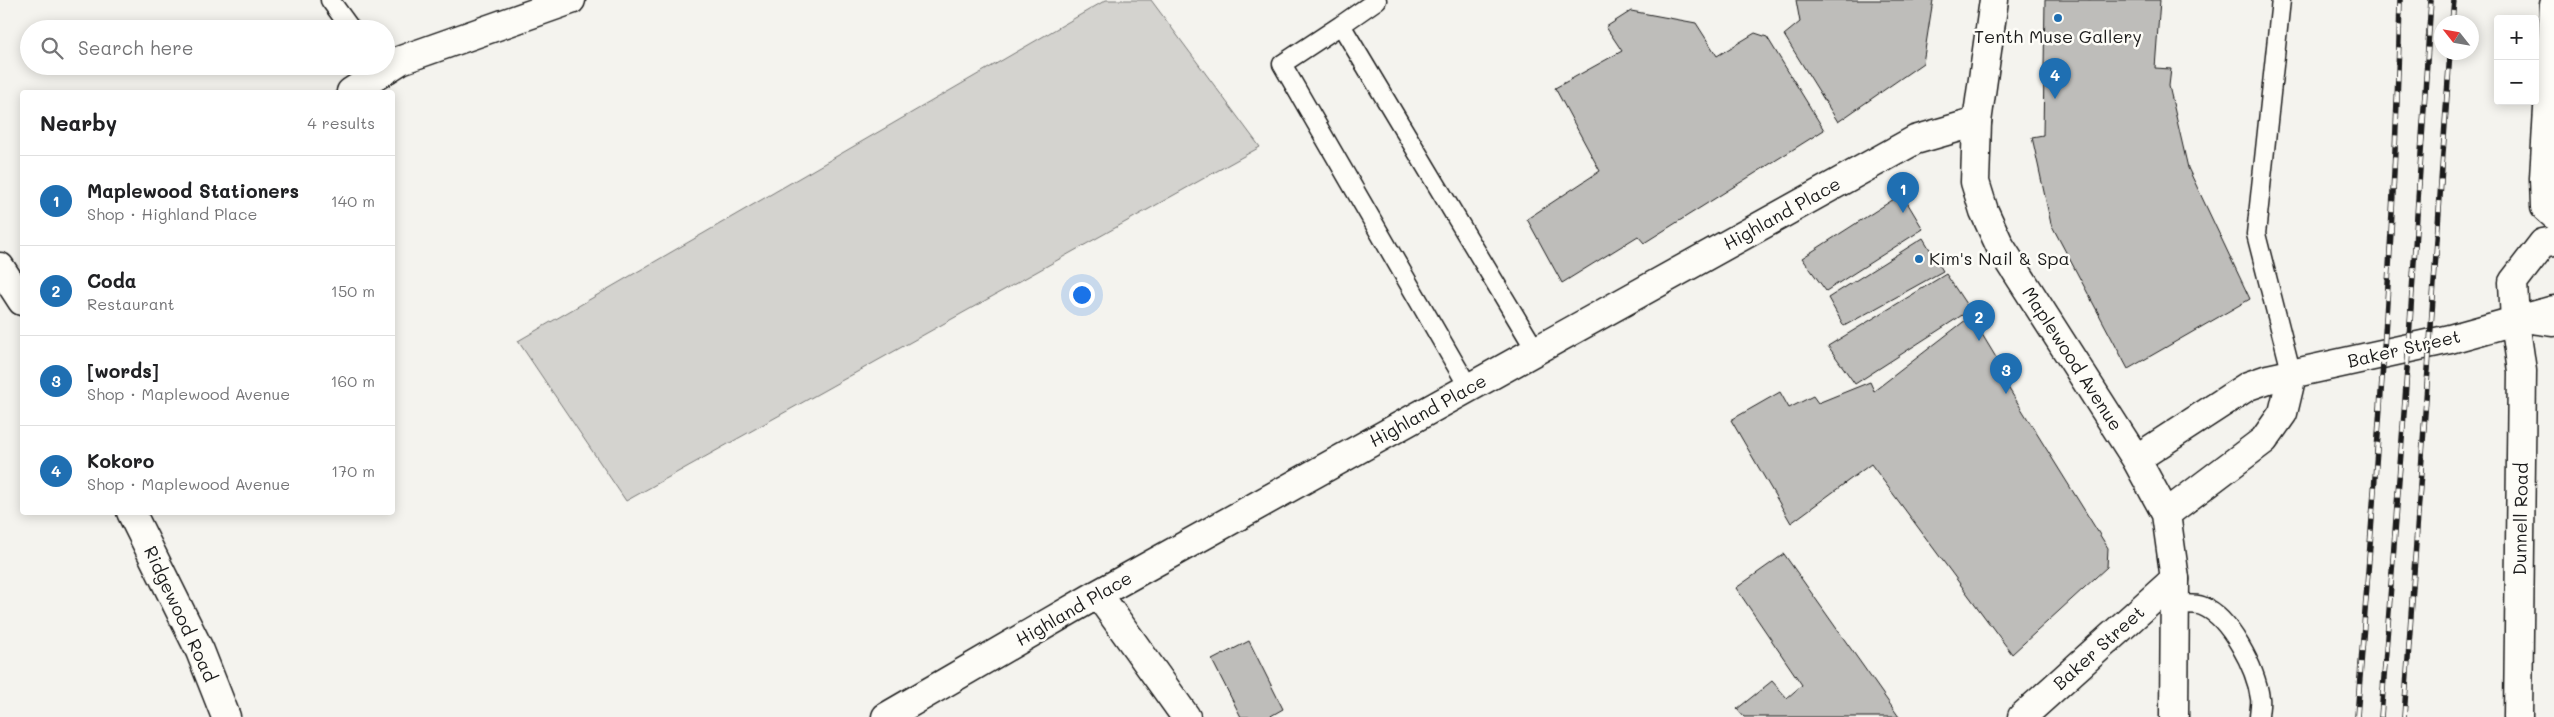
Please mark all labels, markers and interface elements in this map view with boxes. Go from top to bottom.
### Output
marker: Tenth Muse Gallery [2052,12,2064,24]
north arrow [2434,15,2479,60]
map controls [2494,15,2539,105]
button: + [2494,15,2539,60]
search box [20,20,395,75]
place label: Tenth Muse Gallery [1974,24,2142,48]
icon: search [38,34,66,62]
text: Search here [78,35,194,60]
pin: 4 [2039,58,2071,99]
button: − [2494,60,2539,105]
text: Nearby [40,109,117,136]
text: 4 results [307,112,375,133]
street label: Highland Place [1719,171,1844,255]
pin: 1 [1887,172,1919,213]
text: Maplewood Stationers [87,178,299,203]
text: 1 [52,190,60,211]
text: 140 m [331,190,375,211]
text: Shop · Highland Place [87,203,257,224]
place label: Kim's Nail & Spa [1929,246,2070,270]
marker: Kim's Nail & Spa [1913,253,1925,265]
text: Coda [87,268,136,293]
text: 2 [52,280,60,301]
text: 150 m [331,280,375,301]
your location [1069,282,1095,308]
street label: Maplewood Avenue [2017,282,2128,435]
text: Restaurant [87,293,175,314]
pin: 2 [1963,300,1995,341]
street label: Baker Street [2345,323,2463,373]
pin: 3 [1990,353,2022,394]
text: [words] [87,358,159,383]
street label: Highland Place [1365,368,1490,452]
text: 3 [51,370,61,391]
text: 160 m [330,370,375,391]
text: Shop · Maplewood Avenue [87,383,290,404]
text: Kokoro [87,448,154,473]
text: 4 [51,460,61,481]
text: 170 m [331,460,375,481]
street label: Dunnell Road [2507,462,2533,576]
text: Shop · Maplewood Avenue [87,473,290,494]
street label: Ridgewood Road [139,542,223,685]
street label: Highland Place [1011,565,1136,651]
street label: Baker Street [2048,600,2149,695]

